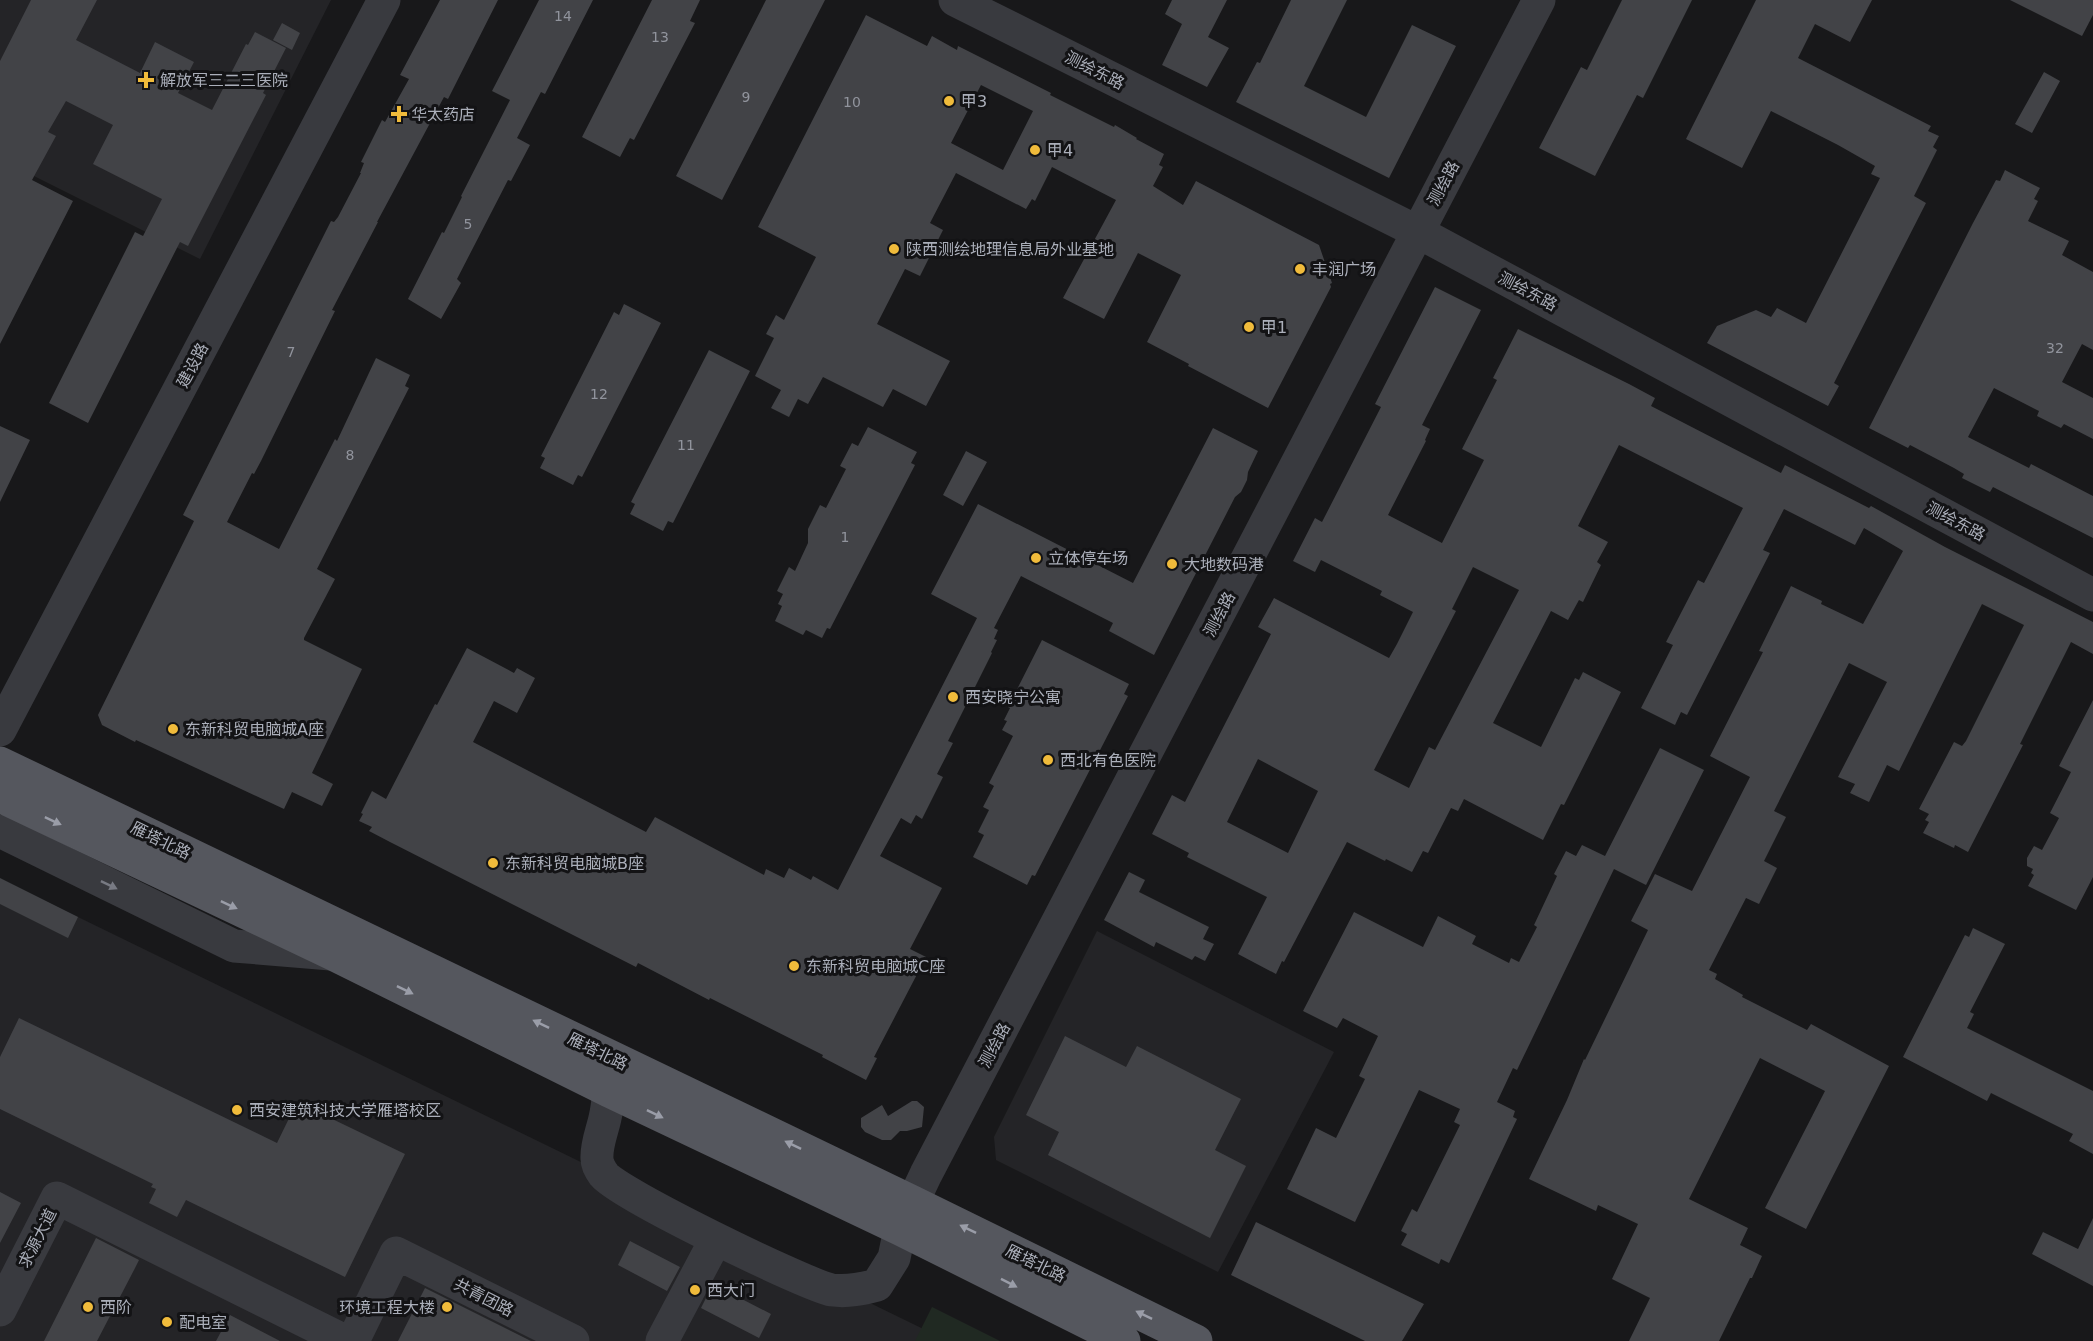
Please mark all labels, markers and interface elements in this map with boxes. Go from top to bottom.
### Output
house number: 14 [554,8,572,24]
house number: 13 [651,29,669,45]
street label: 测绘东路 [1062,47,1128,93]
marker: 解放军三二三医院 [137,71,155,89]
place label: 解放军三二三医院 [160,71,288,90]
house number: 9 [742,89,750,105]
place label: 甲3 [961,92,987,111]
house number: 10 [843,94,861,110]
marker: 甲3 [942,94,956,108]
place label: 华太药店 [411,105,475,124]
marker: 华太药店 [392,107,406,121]
place label: 甲4 [1047,141,1073,160]
marker: 甲4 [1028,143,1042,157]
street label: 测绘路 [1424,158,1463,209]
house number: 5 [464,216,472,232]
place label: 陕西测绘地理信息局外业基地 [906,240,1114,259]
marker: 陕西测绘地理信息局外业基地 [887,242,901,256]
place label: 丰润广场 [1312,260,1376,279]
marker: 丰润广场 [1293,262,1307,276]
street label: 测绘东路 [1495,268,1560,315]
place label: 甲1 [1261,318,1287,337]
marker: 甲1 [1242,320,1256,334]
street label: 建设路 [173,340,212,391]
house number: 32 [2046,340,2064,356]
house number: 7 [287,344,295,360]
house number: 12 [590,386,608,402]
house number: 11 [677,437,695,453]
house number: 8 [346,447,354,463]
street label: 测绘东路 [1923,498,1988,545]
house number: 1 [841,529,849,545]
place label: 立体停车场 [1048,549,1128,568]
marker: 立体停车场 [1029,551,1043,565]
place label: 大地数码港 [1184,555,1264,574]
marker: 大地数码港 [1165,557,1179,571]
street label: 测绘路 [1200,589,1239,640]
place label: 西安晓宁公寓 [965,688,1061,707]
marker: 西安晓宁公寓 [946,690,960,704]
place label: 东新科贸电脑城A座 [185,720,324,739]
marker: 东新科贸电脑城A座 [166,722,180,736]
place label: 西北有色医院 [1060,751,1156,770]
marker: 西北有色医院 [1041,753,1055,767]
one-way arrow [44,817,61,826]
street label: 雁塔北路 [128,818,194,863]
place label: 东新科贸电脑城B座 [505,854,644,873]
marker: 东新科贸电脑城B座 [486,856,500,870]
one-way arrow [101,880,118,889]
one-way arrow [221,900,238,909]
place label: 东新科贸电脑城C座 [806,957,945,976]
marker: 东新科贸电脑城C座 [787,959,801,973]
one-way arrow [396,985,413,994]
one-way arrow [533,1019,550,1028]
street label: 测绘路 [975,1020,1014,1071]
street label: 雁塔北路 [565,1029,631,1074]
place label: 西安建筑科技大学雁塔校区 [249,1101,441,1120]
marker: 西安建筑科技大学雁塔校区 [230,1103,244,1117]
one-way arrow [646,1109,663,1118]
one-way arrow [784,1140,801,1149]
street label: 求源大道 [14,1205,60,1271]
one-way arrow [960,1225,977,1234]
street label: 雁塔北路 [1003,1241,1069,1286]
street label: 共青团路 [451,1274,517,1320]
one-way arrow [1000,1279,1017,1288]
place label: 西大门 [707,1281,755,1300]
marker: 西大门 [688,1283,702,1297]
place label: 西阶 [100,1298,132,1317]
place label: 环境工程大楼 [339,1298,435,1317]
marker: 西阶 [81,1300,95,1314]
marker: 环境工程大楼 [440,1300,454,1314]
one-way arrow [1135,1311,1152,1320]
place label: 配电室 [179,1313,227,1332]
marker: 配电室 [160,1315,174,1329]

